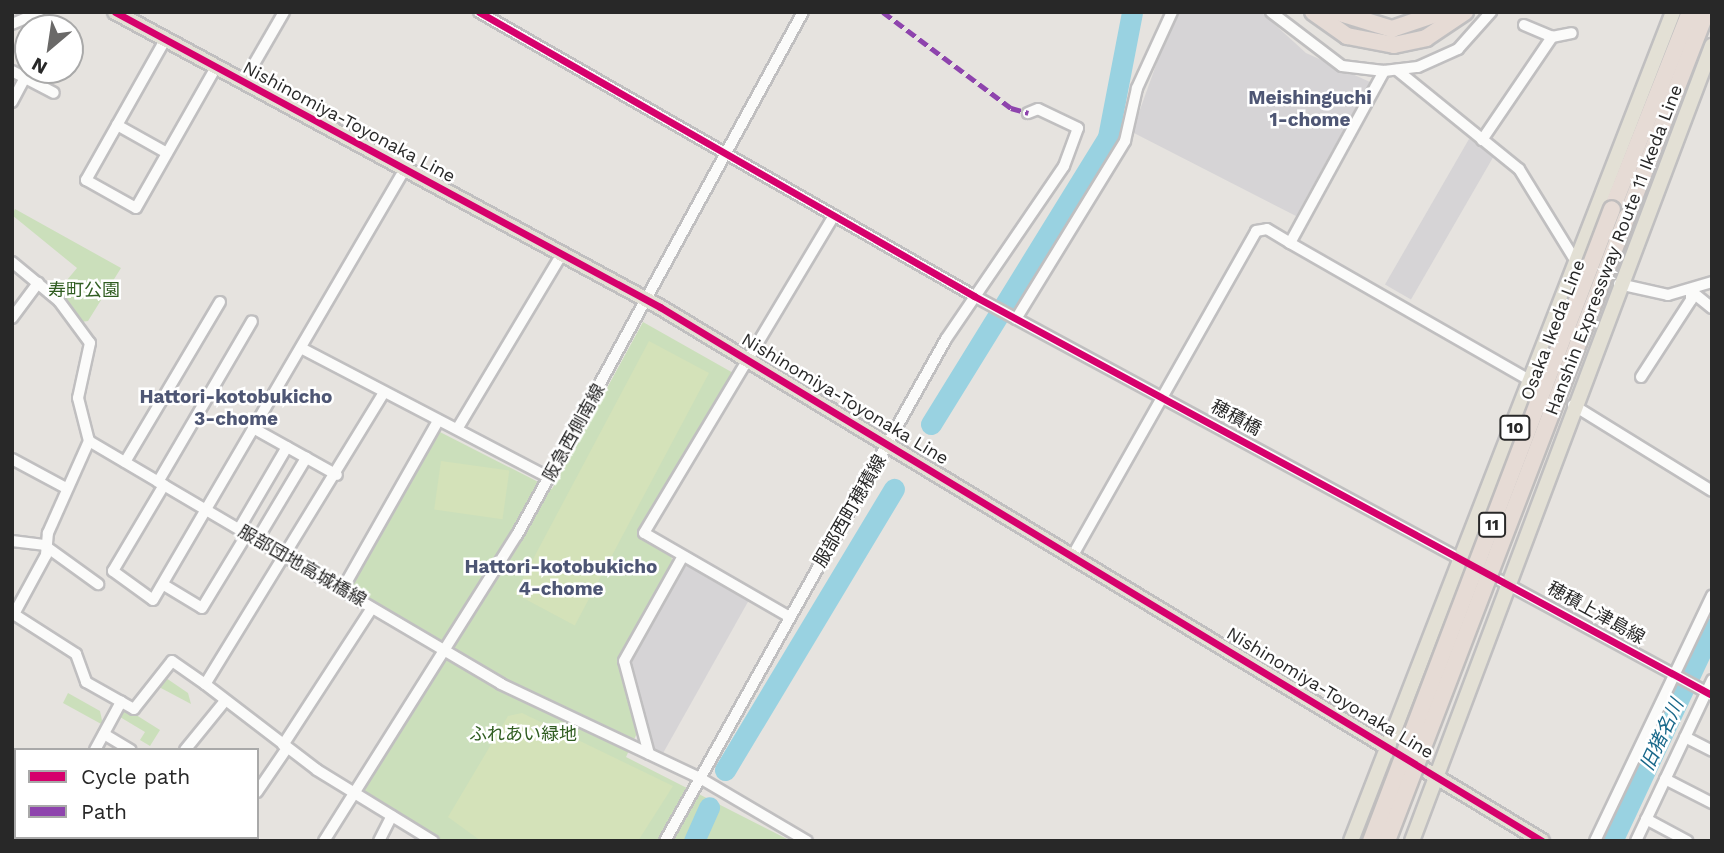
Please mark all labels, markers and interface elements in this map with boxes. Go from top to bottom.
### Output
north arrow [14,14,84,84]
text: N [28,53,51,80]
street label: Nishinomiya-Toyonaka Line [239,57,459,187]
street label: Hanshin Expressway Route 11 Ikeda Line [1541,81,1687,419]
district label: Meishinguchi 1-chome [1248,87,1372,131]
street label: Osaka Ikeda Line [1516,256,1590,404]
park label: 寿町公園 [48,279,120,301]
street label: Nishinomiya-Toyonaka Line [737,328,953,470]
street label: 阪急西側南線 [538,381,610,485]
district label: Hattori-kotobukicho 3-chome [140,386,332,430]
street label: 穂積橋 [1207,396,1265,440]
road number: 10 [1499,416,1531,440]
street label: 服部西町穂積線 [809,451,891,571]
road number: 11 [1478,512,1506,538]
street label: 服部団地高城橋線 [234,521,370,611]
district label: Hattori-kotobukicho 4-chome [465,556,657,600]
street label: 穂積上津島線 [1544,577,1648,649]
street label: Nishinomiya-Toyonaka Line [1222,622,1438,764]
water label: 旧猪名川 [1636,696,1688,774]
park label: ふれあい緑地 [469,723,577,745]
legend [14,748,259,839]
text: Cycle path [81,764,190,789]
text: Path [81,799,127,824]

